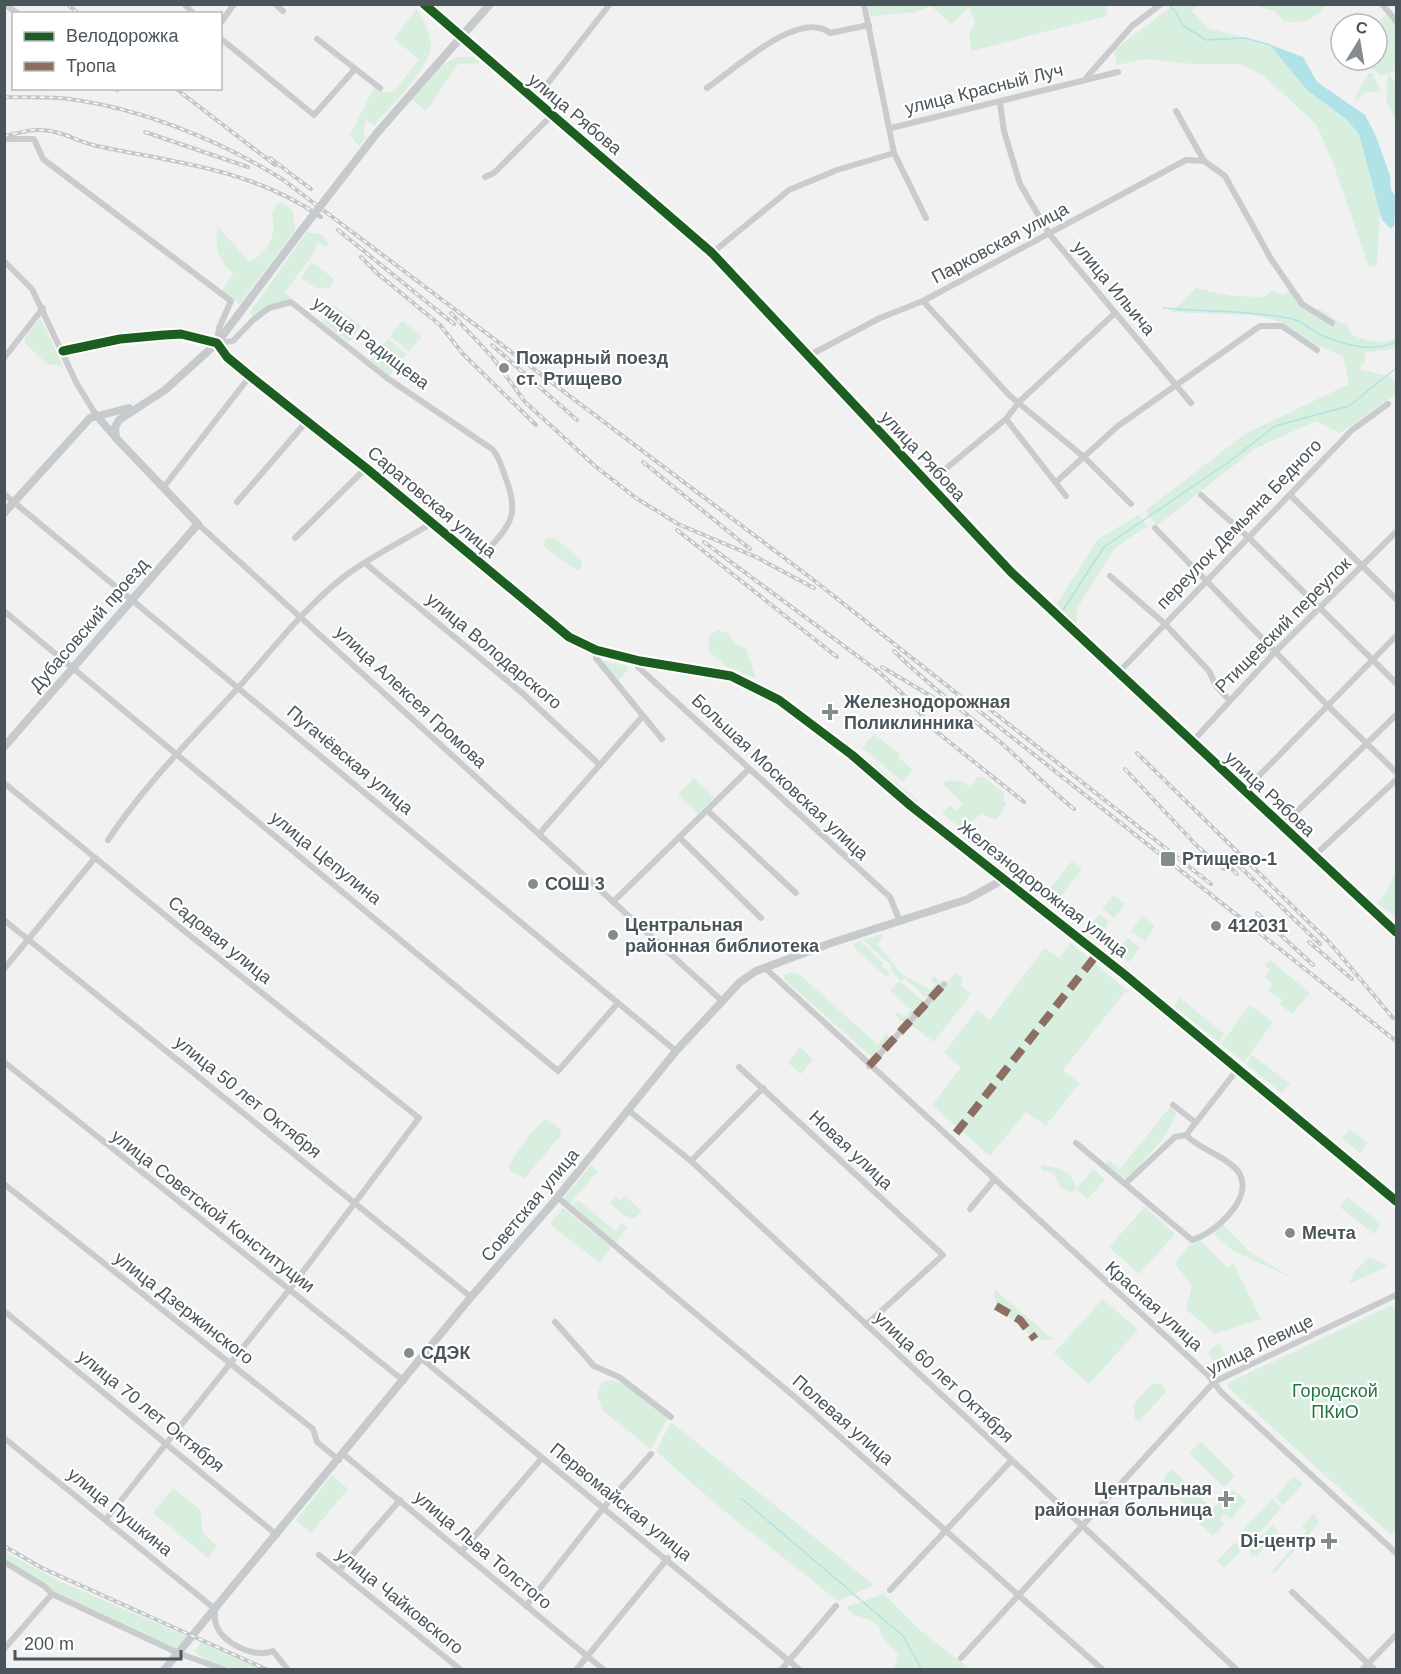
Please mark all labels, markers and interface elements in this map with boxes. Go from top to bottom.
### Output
legend [12,12,222,90]
north arrow [1329,12,1389,72]
text: С [1354,18,1369,37]
text: Велодорожка [66,26,179,46]
text: Тропа [66,56,117,76]
street label: улица Красный Луч [903,60,1065,118]
street label: улица Рябова [524,69,626,159]
street label: Парковская улица [928,198,1073,287]
street label: улица Ильича [1069,237,1160,340]
street label: улица Радищева [309,293,434,394]
place label: Пожарный поезд ст. Ртищево [516,348,669,389]
marker: Пожарный поезд ст. Ртищево [497,361,511,375]
street label: улица Рябова [876,407,970,506]
street label: переулок Демьяна Бедного [1152,435,1326,613]
street label: Саратовская улица [364,442,501,562]
street label: Ртищевский переулок [1211,553,1355,697]
street label: Дубасовский проезд [26,554,153,696]
street label: улица Володарского [422,589,566,713]
street label: улица Алексея Громова [331,622,491,773]
street label: Большая Московская улица [688,690,873,865]
place label: Железнодорожная Поликлинника [843,692,1010,733]
street label: Пугачёвская улица [283,702,418,819]
marker: Железнодорожная Поликлинника [821,703,839,721]
street label: улица Рябова [1221,747,1320,841]
street label: улица Цепулина [267,807,386,909]
street label: Железнодорожная улица [954,816,1133,962]
place label: Ртищево-1 [1182,849,1277,869]
marker: Ртищево-1 [1159,850,1177,868]
place label: СОШ 3 [545,874,605,894]
marker: СОШ 3 [526,877,540,891]
street label: Садовая улица [164,892,277,988]
place label: Центральная районная библиотека [625,915,820,956]
place label: 412031 [1228,916,1288,936]
marker: 412031 [1209,919,1223,933]
marker: Центральная районная библиотека [606,928,620,942]
street label: улица 50 лет Октября [171,1032,325,1162]
street label: Новая улица [805,1106,898,1194]
street label: улица Советской Конституции [108,1126,318,1296]
street label: Советская улица [477,1144,584,1266]
place label: Мечта [1302,1223,1357,1243]
marker: Мечта [1283,1226,1297,1240]
street label: улица Дзержинского [111,1248,257,1368]
street label: Красная улица [1101,1257,1207,1355]
street label: улица 60 лет Октября [870,1307,1018,1447]
street label: улица Левице [1203,1311,1317,1379]
place label: СДЭК [421,1343,471,1363]
street label: улица 70 лет Октября [74,1346,228,1476]
marker: СДЭК [402,1346,416,1360]
street label: Полевая улица [789,1371,898,1470]
park label: Городской ПКиО [1292,1381,1378,1422]
street label: Первомайская улица [546,1439,697,1566]
street label: улица Пушкина [64,1464,177,1561]
place label: Центральная районная больница [1034,1479,1213,1520]
street label: улица Льва Толстого [410,1487,556,1613]
marker: Центральная районная больница [1217,1490,1235,1508]
place label: Di-центр [1240,1531,1316,1551]
marker: Di-центр [1320,1532,1338,1550]
street label: улица Чайковского [333,1544,467,1658]
scale bar [15,1623,182,1661]
text: 200 m [24,1634,74,1654]

